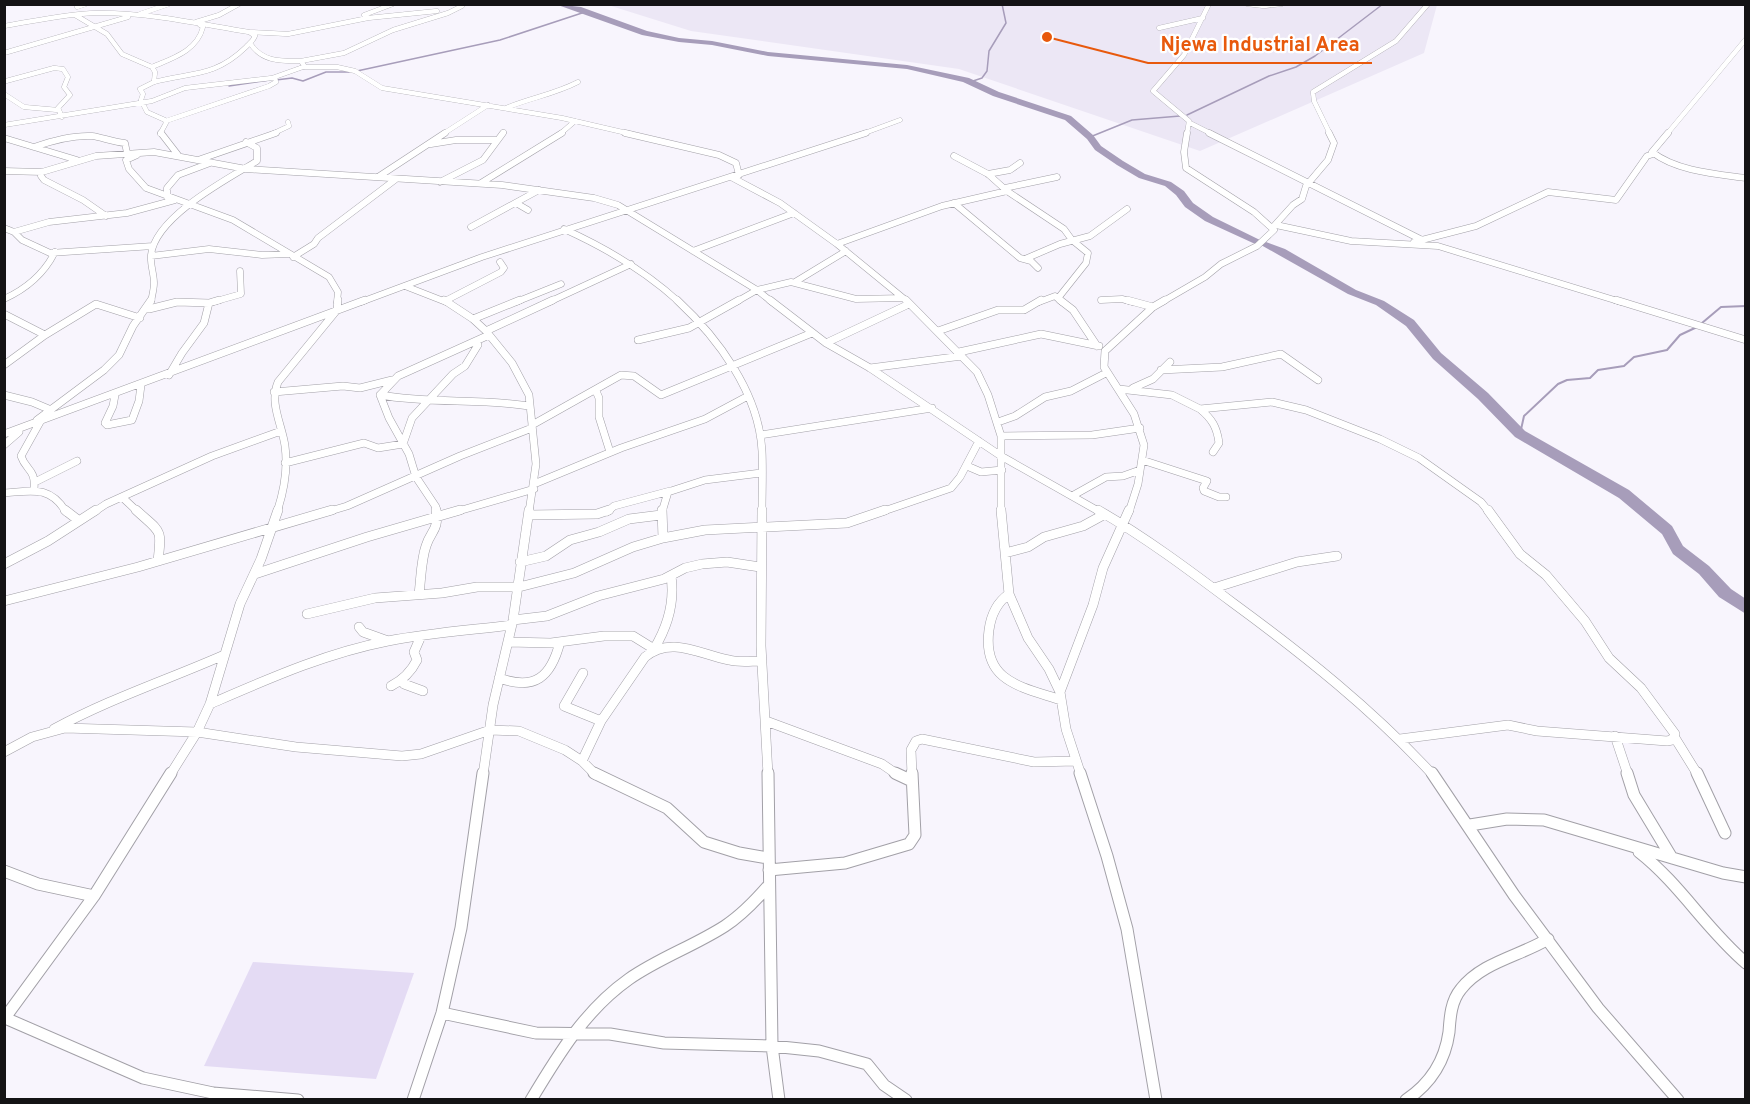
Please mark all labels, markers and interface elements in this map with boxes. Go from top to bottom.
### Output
callout: Njewa Industrial Area [1148,25,1372,63]
text: Njewa Industrial Area [1160,33,1360,59]

